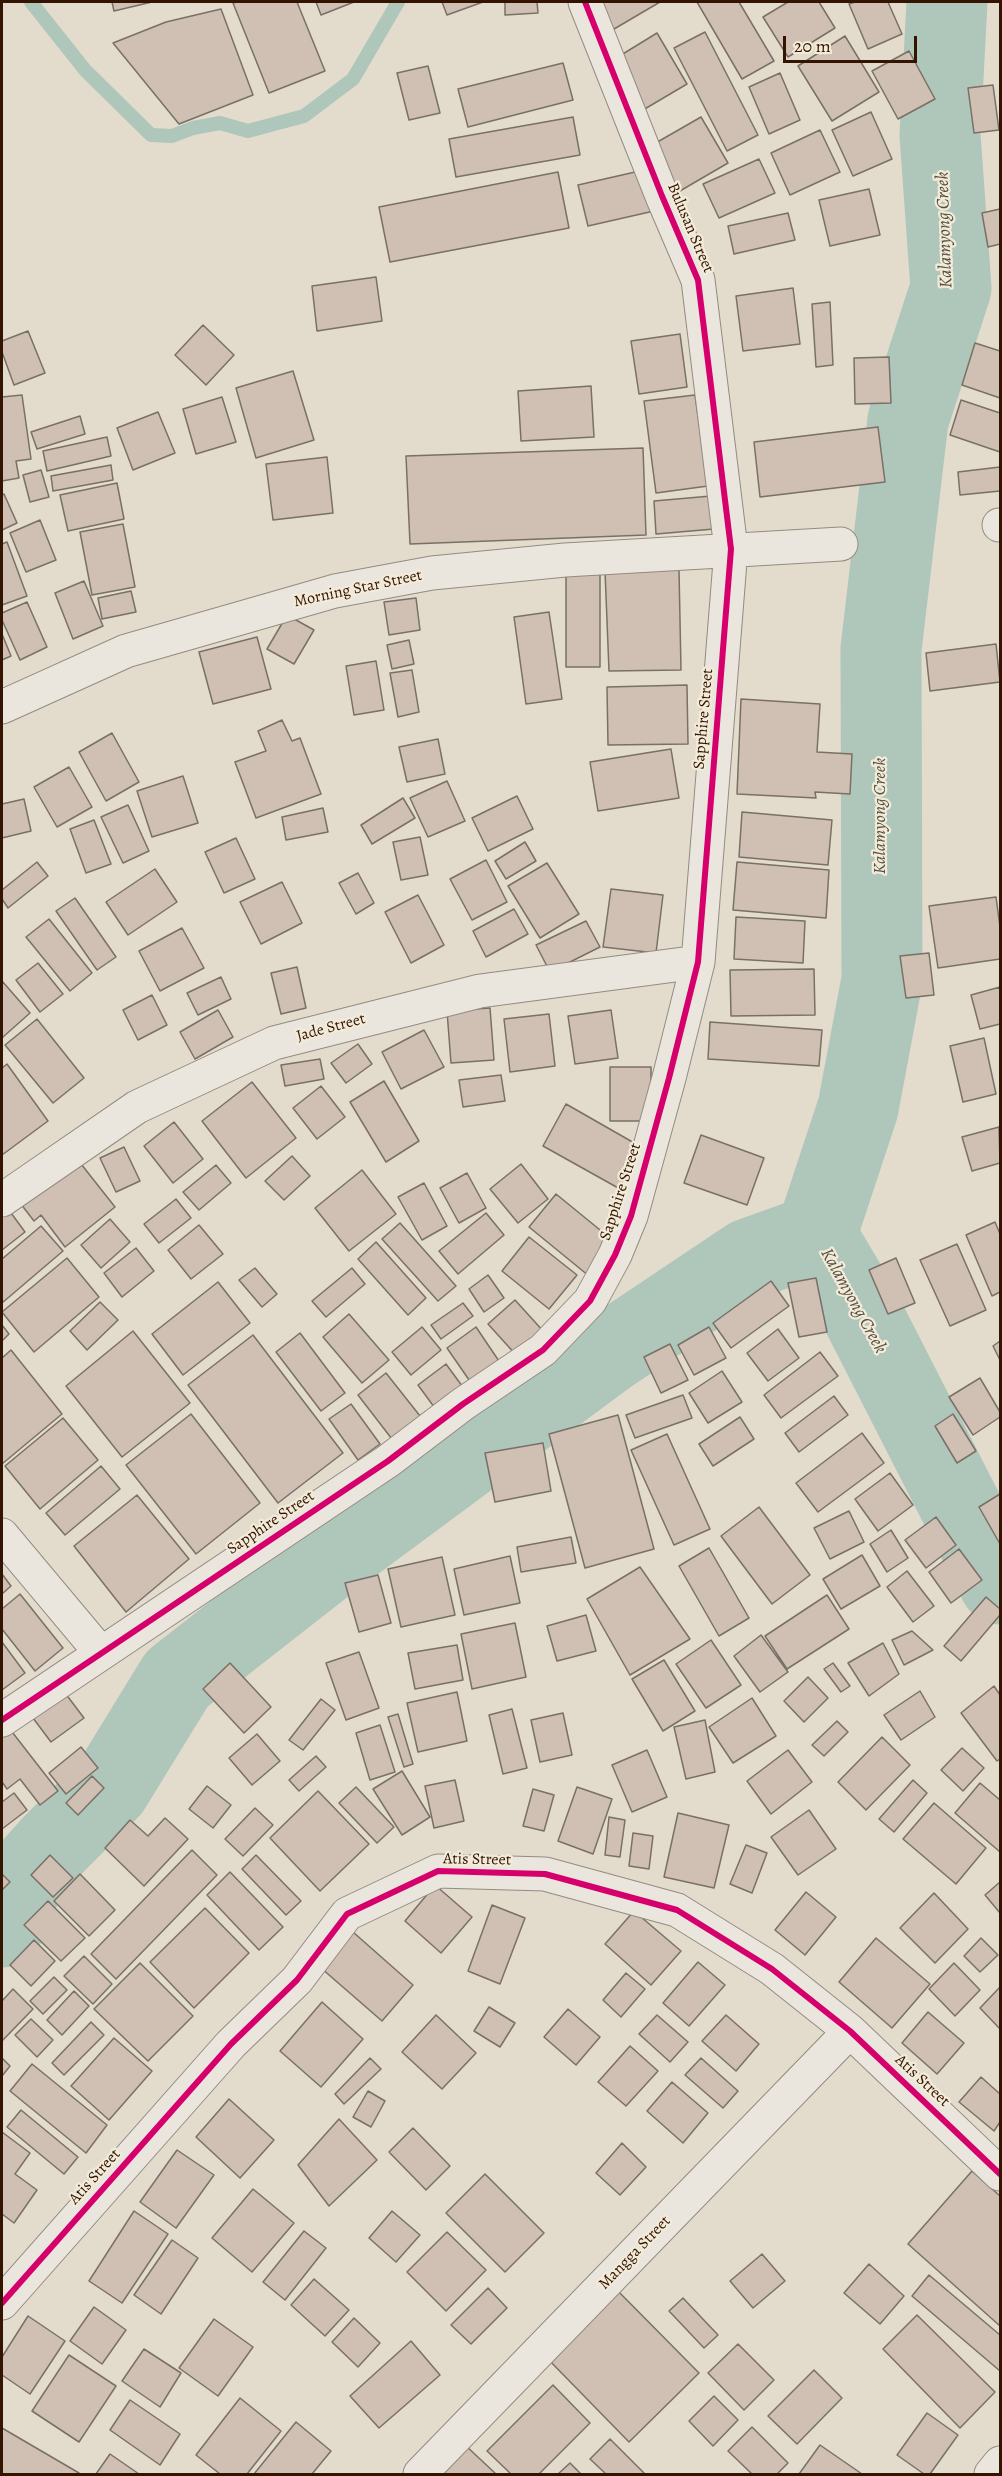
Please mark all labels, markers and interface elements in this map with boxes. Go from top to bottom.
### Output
scale bar [786,24,920,62]
text: 20 m [794,34,831,58]
water label: Kalamyong Creek [932,171,958,289]
street label: Bulusan Street [662,180,718,276]
street label: Morning Star Street [292,566,424,612]
street label: Sapphire Street [690,668,718,770]
water label: Kalamyong Creek [870,758,892,874]
street label: Jade Street [294,1010,368,1046]
street label: Sapphire Street [596,1141,646,1243]
water label: Kalamyong Creek [815,1245,891,1357]
street label: Sapphire Street [224,1487,318,1559]
street label: Atis Street [443,1850,511,1870]
street label: Atis Street [891,2051,953,2111]
street label: Atis Street [65,2145,125,2209]
street label: Mangga Street [595,2212,675,2294]

